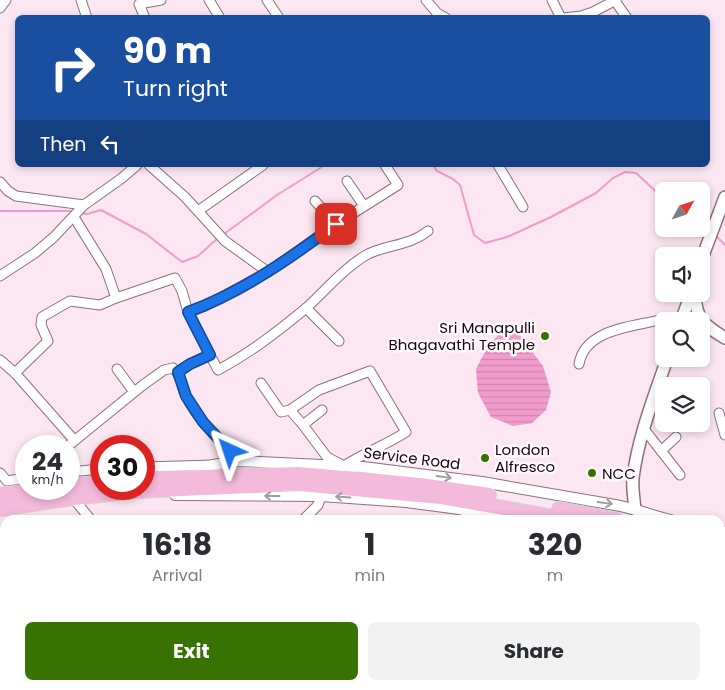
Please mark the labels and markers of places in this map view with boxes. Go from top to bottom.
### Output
pin [315,203,357,245]
place label: Sri Manapulli Bhagavathi Temple [388,317,535,355]
marker: Sri Manapulli Bhagavathi Temple [539,330,551,342]
place label: London Alfresco [495,439,555,477]
marker: London Alfresco [479,452,491,464]
place label: NCC [602,463,636,484]
marker: NCC [586,467,598,479]

